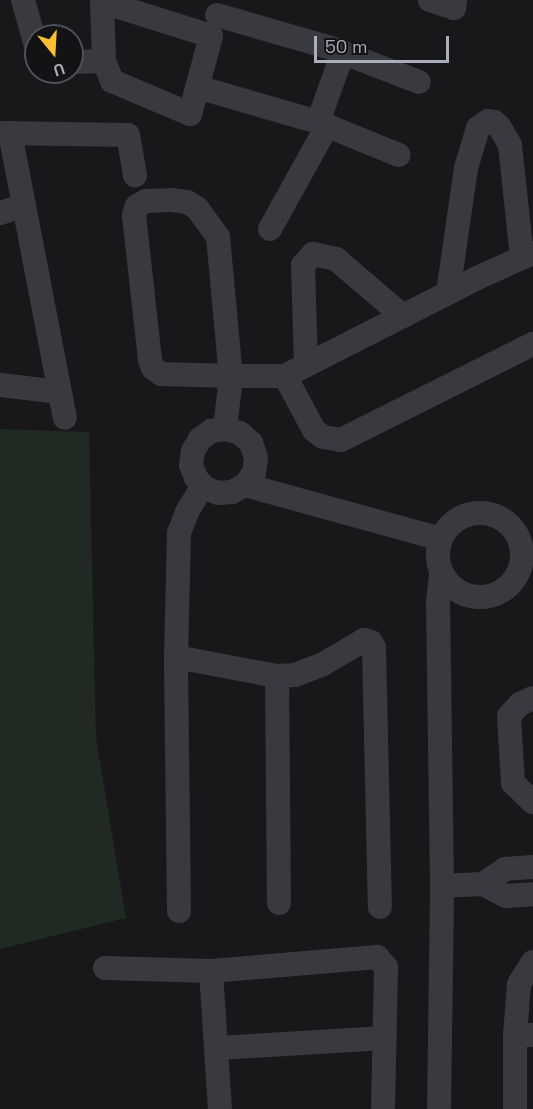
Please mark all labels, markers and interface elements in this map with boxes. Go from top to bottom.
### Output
north arrow [24,24,84,84]
scale bar [317,24,452,62]
text: 50 m [325,35,367,58]
text: U [51,58,67,81]

